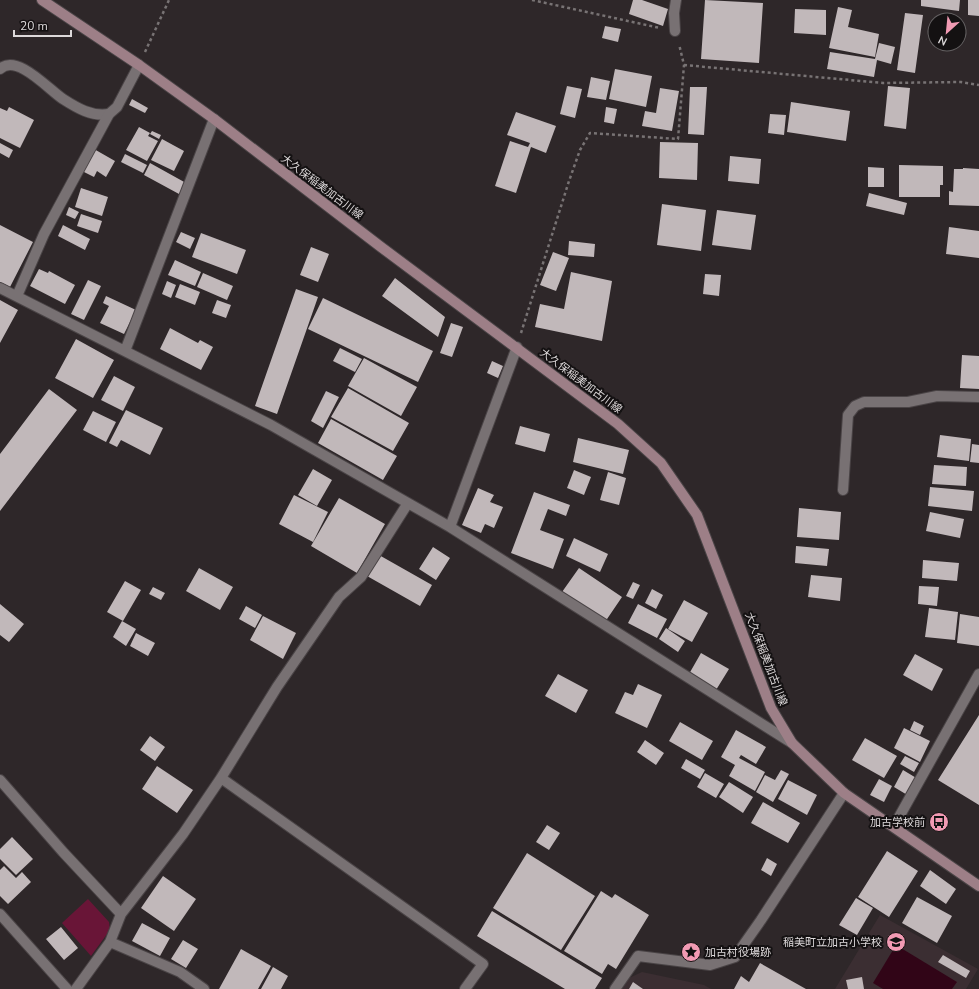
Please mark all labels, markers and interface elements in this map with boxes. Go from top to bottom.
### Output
scale bar [14,12,71,38]
north arrow [927,12,967,52]
text: 20 m [20,18,48,34]
text: N [936,32,950,49]
street label: 大久保稲美加古川線 [278,151,366,223]
street label: 大久保稲美加古川線 [537,345,625,417]
street label: 大久保稲美加古川線 [741,610,791,708]
bus stop icon: 加古学校前 [928,811,950,833]
place label: 加古学校前 [870,815,925,830]
school or university icon: 稲美町立加古小学校 [885,931,907,953]
place label: 稲美町立加古小学校 [783,935,882,950]
place icon: 加古村役場跡 [680,941,702,963]
place label: 加古村役場跡 [705,945,771,960]

